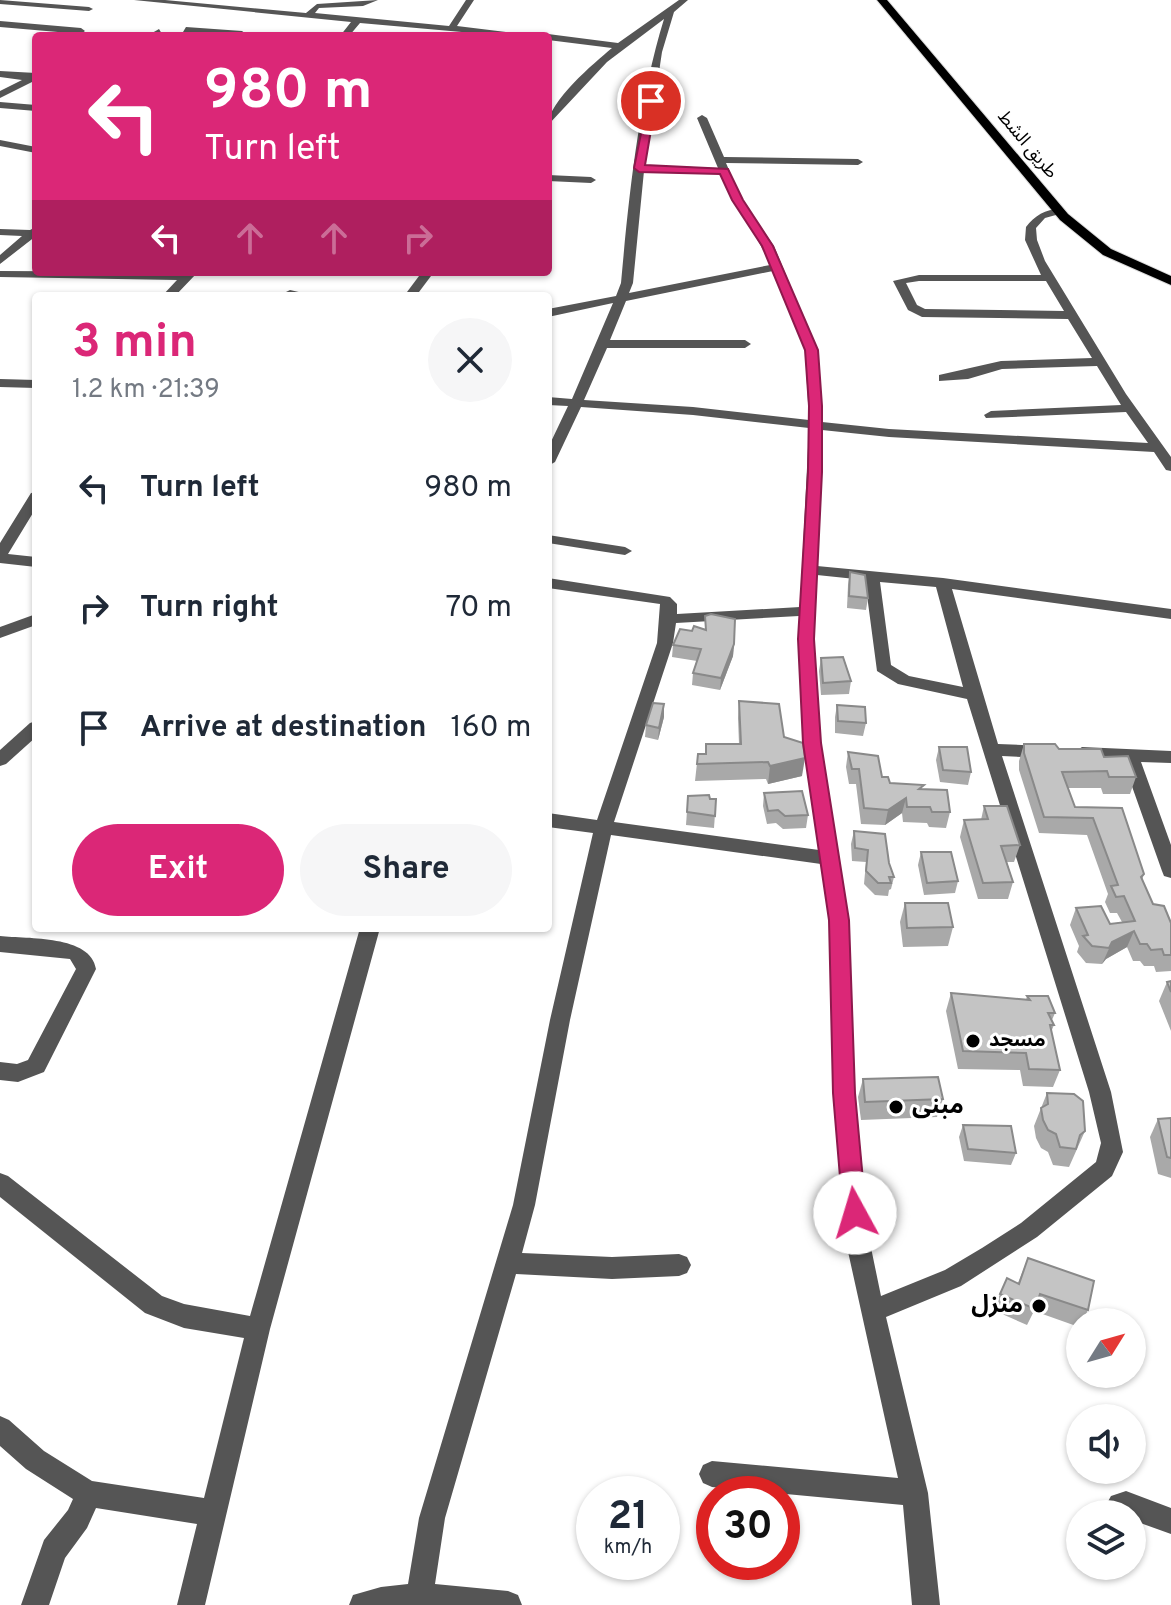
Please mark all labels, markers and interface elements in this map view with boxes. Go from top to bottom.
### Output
text: 980 m [204,58,373,128]
icon: left [72,64,176,168]
pin [617,67,685,135]
icon: arrive [629,79,673,123]
street label: طريق الشط [992,106,1062,184]
text: Turn left [204,127,341,173]
icon: left [144,216,188,260]
icon: ahead [228,216,272,260]
icon: ahead [312,216,356,260]
icon: right [396,216,440,260]
text: 3 min [72,314,197,374]
button: close [428,318,512,402]
text: 1.2 km · 21:39 [72,374,220,407]
icon: left [72,466,116,510]
text: Turn left [140,470,260,507]
text: 980 m [424,470,512,507]
icon: right [72,586,116,630]
text: Turn right [140,590,278,627]
text: 70 m [446,590,512,627]
icon: arrive [72,706,116,750]
text: Arrive at destination [140,710,426,747]
text: 160 m [450,710,531,747]
button: Exit [72,824,284,916]
button: Share [300,824,512,916]
place label: مسجد [989,1028,1046,1054]
marker: مسجد [964,1032,982,1050]
place label: مبنى [912,1092,964,1122]
marker: مبنى [887,1098,905,1116]
position arrow [813,1171,897,1255]
place label: منزل [971,1291,1023,1321]
marker: منزل [1030,1297,1048,1315]
north arrow [1066,1308,1146,1388]
map controls [1066,1308,1146,1580]
button: sound [1066,1404,1146,1484]
speed limit sign: 30 [696,1476,800,1580]
text: 21 [608,1493,648,1543]
button: layers [1066,1500,1146,1580]
text: km/h [604,1535,652,1561]

